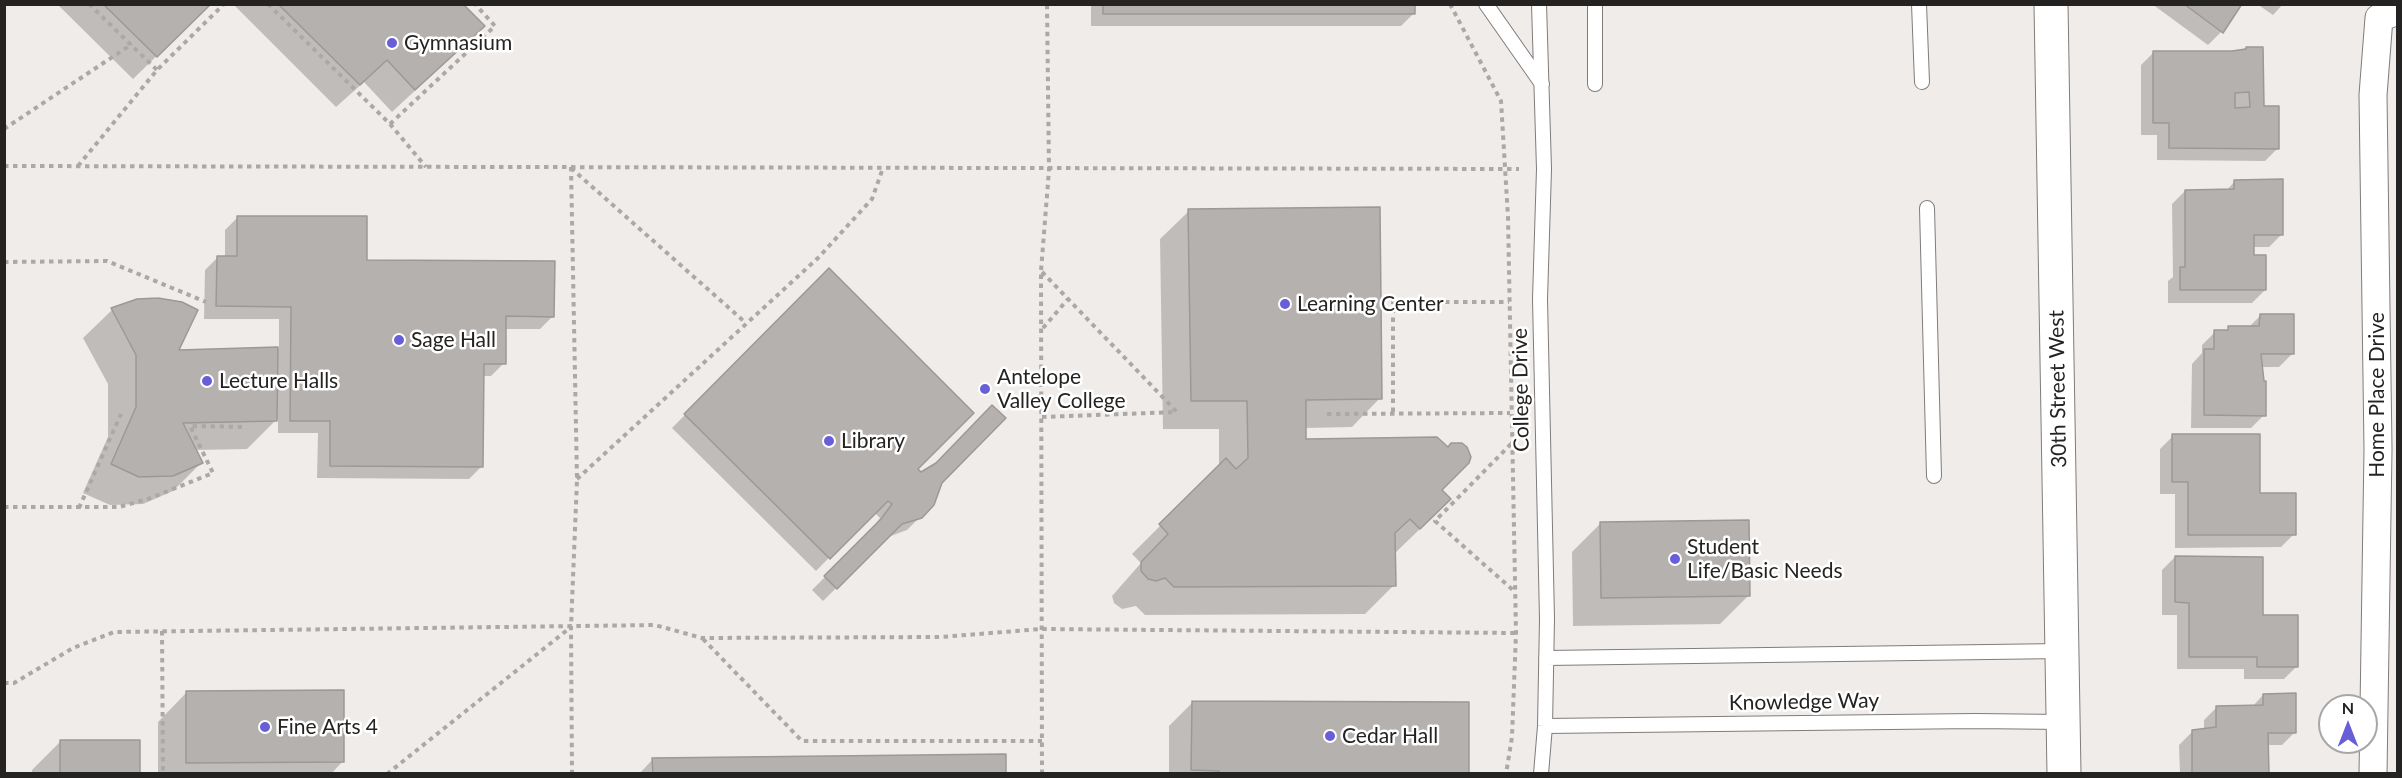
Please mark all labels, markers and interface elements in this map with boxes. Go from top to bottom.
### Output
place label: Gymnasium [404,30,512,56]
marker: Gymnasium [385,36,399,50]
place label: Learning Center [1297,291,1444,317]
marker: Learning Center [1278,297,1292,311]
street label: 30th Street West [2044,310,2072,468]
street label: Home Place Drive [2364,312,2390,478]
place label: Sage Hall [411,327,496,353]
street label: College Drive [1507,328,1535,452]
marker: Sage Hall [392,333,406,347]
place label: Antelope Valley College [997,364,1126,414]
place label: Lecture Halls [219,368,338,394]
marker: Lecture Halls [200,374,214,388]
marker: Antelope Valley College [978,382,992,396]
place label: Library [841,428,905,454]
marker: Library [822,434,836,448]
place label: Student Life/Basic Needs [1687,534,1843,584]
marker: Student Life/Basic Needs [1668,552,1682,566]
street label: Knowledge Way [1729,688,1879,716]
north arrow [2318,694,2378,754]
text: N [2342,698,2354,717]
place label: Fine Arts 4 [277,714,378,740]
marker: Fine Arts 4 [258,720,272,734]
place label: Cedar Hall [1342,723,1438,749]
marker: Cedar Hall [1323,729,1337,743]

